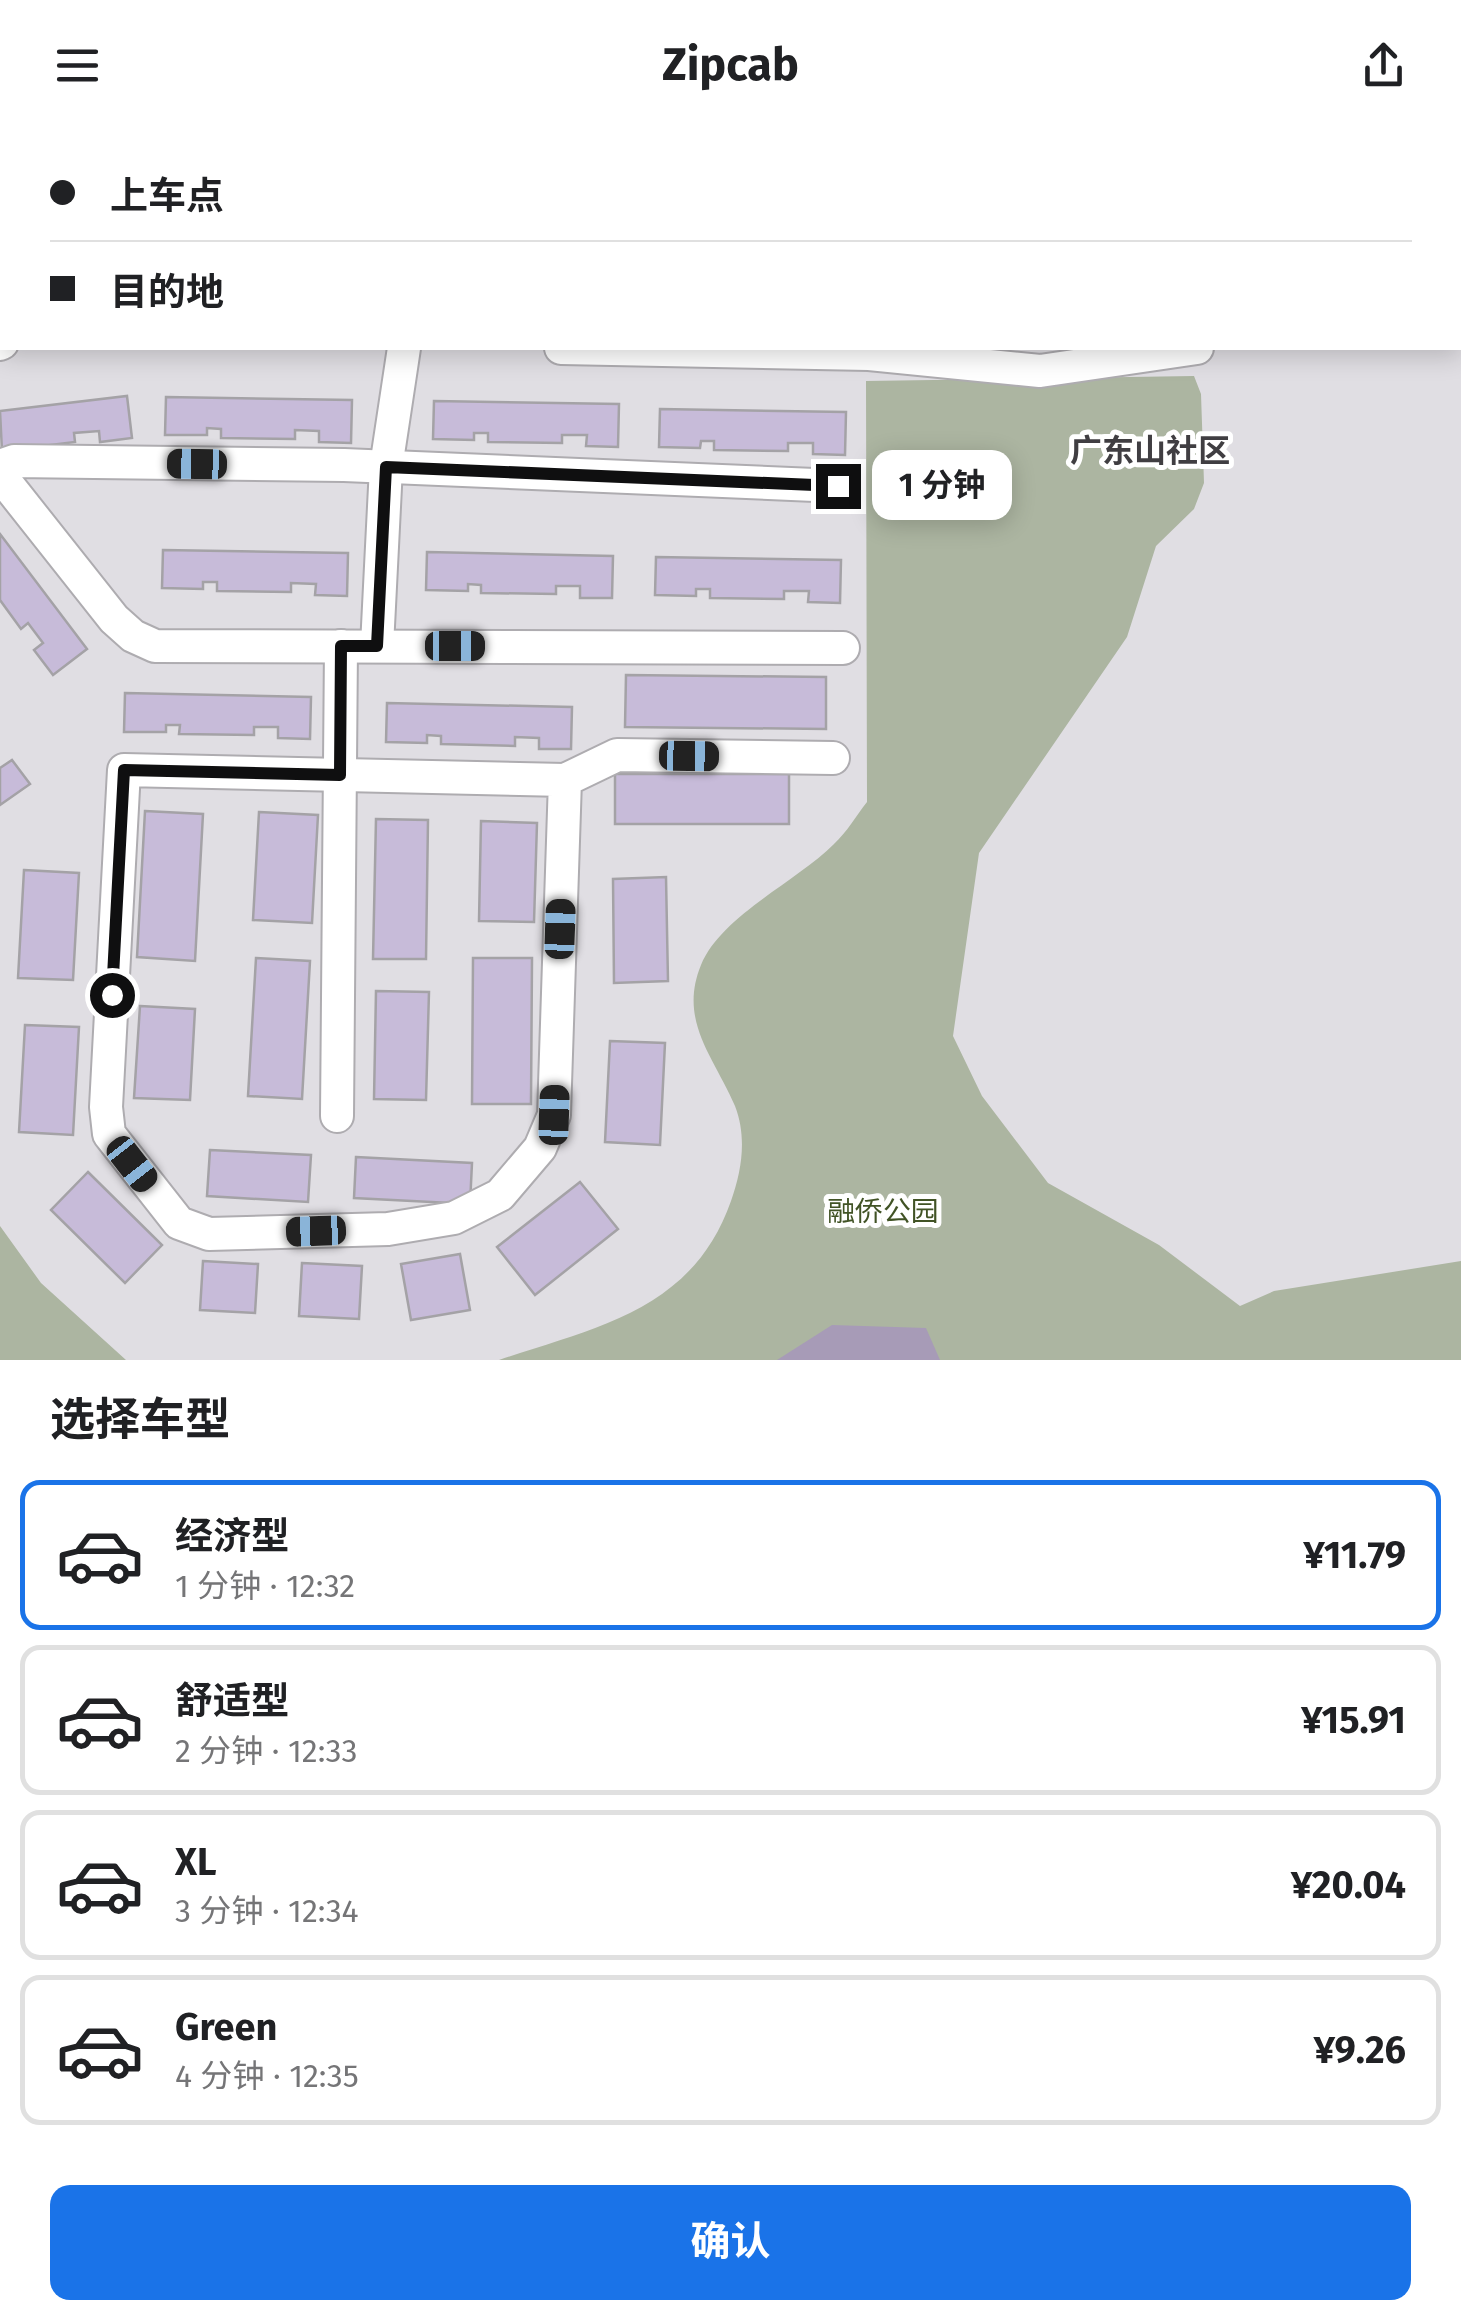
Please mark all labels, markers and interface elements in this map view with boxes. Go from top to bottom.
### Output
icon: menu [50,38,105,93]
text: Zipcab [662,38,799,92]
icon: share [1356,38,1411,93]
text: 上车点 [110,173,224,219]
text: 目的地 [110,269,224,315]
district label: 广东山社区 [1070,432,1230,470]
car [167,448,227,480]
callout: 1 分钟 [873,451,1013,521]
route end [816,464,861,509]
text: 1 分钟 [899,466,985,504]
car [425,631,485,661]
car [659,740,719,772]
car [544,898,576,960]
route start [90,973,135,1018]
car [538,1084,570,1146]
car [102,1131,162,1197]
park label: 融侨公园 [827,1195,939,1228]
car [285,1215,347,1247]
text: 选择车型 [50,1393,230,1447]
icon: car [55,1510,145,1600]
text: 经济型 [175,1513,289,1559]
text: ¥11.79 [1303,1532,1406,1578]
text: 1 分钟 · 12:32 [175,1567,355,1605]
icon: car [55,1675,145,1765]
text: 舒适型 [175,1678,289,1724]
text: ¥15.91 [1301,1697,1406,1743]
text: 2 分钟 · 12:33 [175,1732,358,1770]
text: XL [175,1839,217,1885]
icon: car [55,1840,145,1930]
text: ¥20.04 [1291,1862,1406,1908]
text: 3 分钟 · 12:34 [175,1892,359,1930]
text: Green [175,2004,278,2050]
icon: car [55,2005,145,2095]
text: ¥9.26 [1314,2027,1406,2073]
text: 4 分钟 · 12:35 [175,2057,359,2095]
button: 确认 [50,2185,1411,2300]

